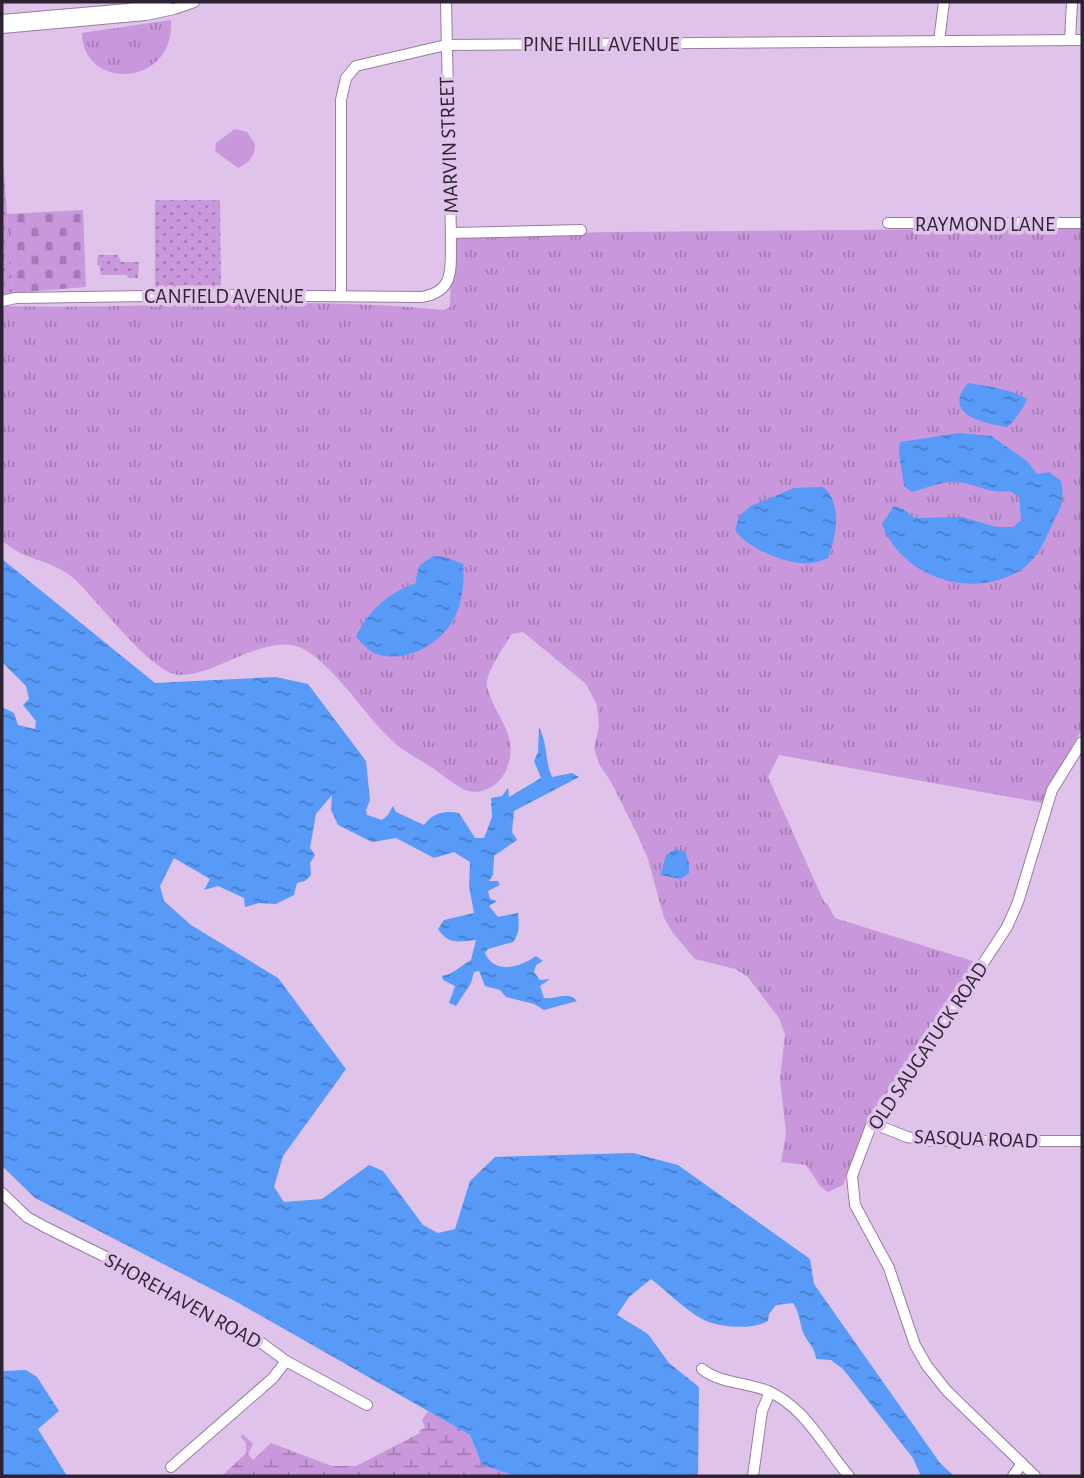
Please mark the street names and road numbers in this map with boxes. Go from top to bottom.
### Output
street label: PINE HILL AVENUE [523,34,679,55]
street label: MARVIN STREET [436,76,462,214]
street label: RAYMOND LANE [915,214,1055,235]
street label: CANFIELD AVENUE [144,286,304,307]
street label: OLD SAUGATUCK ROAD [864,958,992,1134]
street label: SASQUA ROAD [914,1126,1038,1152]
street label: SHOREHAVEN ROAD [101,1249,265,1353]

